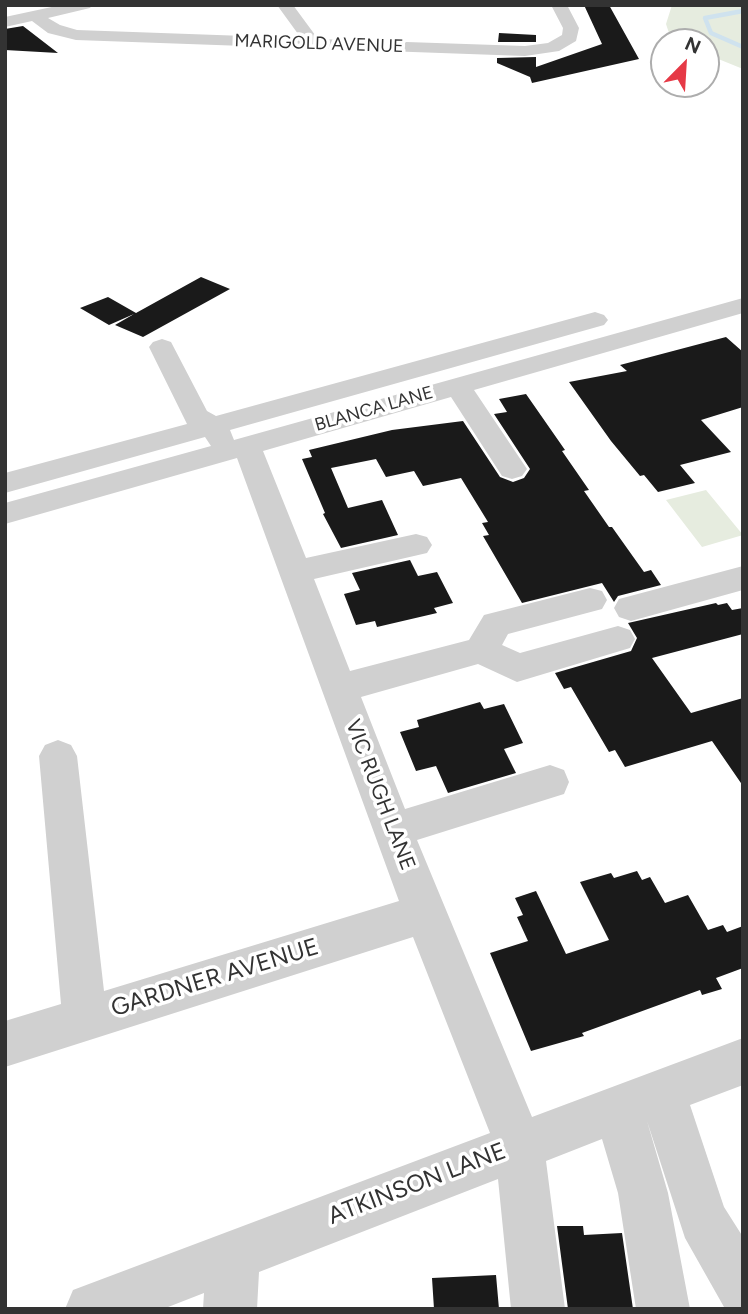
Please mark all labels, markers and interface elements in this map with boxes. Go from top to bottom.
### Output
north arrow [650,28,720,98]
street label: MARIGOLD AVENUE [234,30,404,58]
text: N [682,32,704,59]
street label: BLANCA LANE [312,382,436,436]
street label: VIC RUGH LANE [340,716,420,874]
street label: GARDNER AVENUE [108,933,322,1023]
street label: ATKINSON LANE [324,1137,510,1231]

